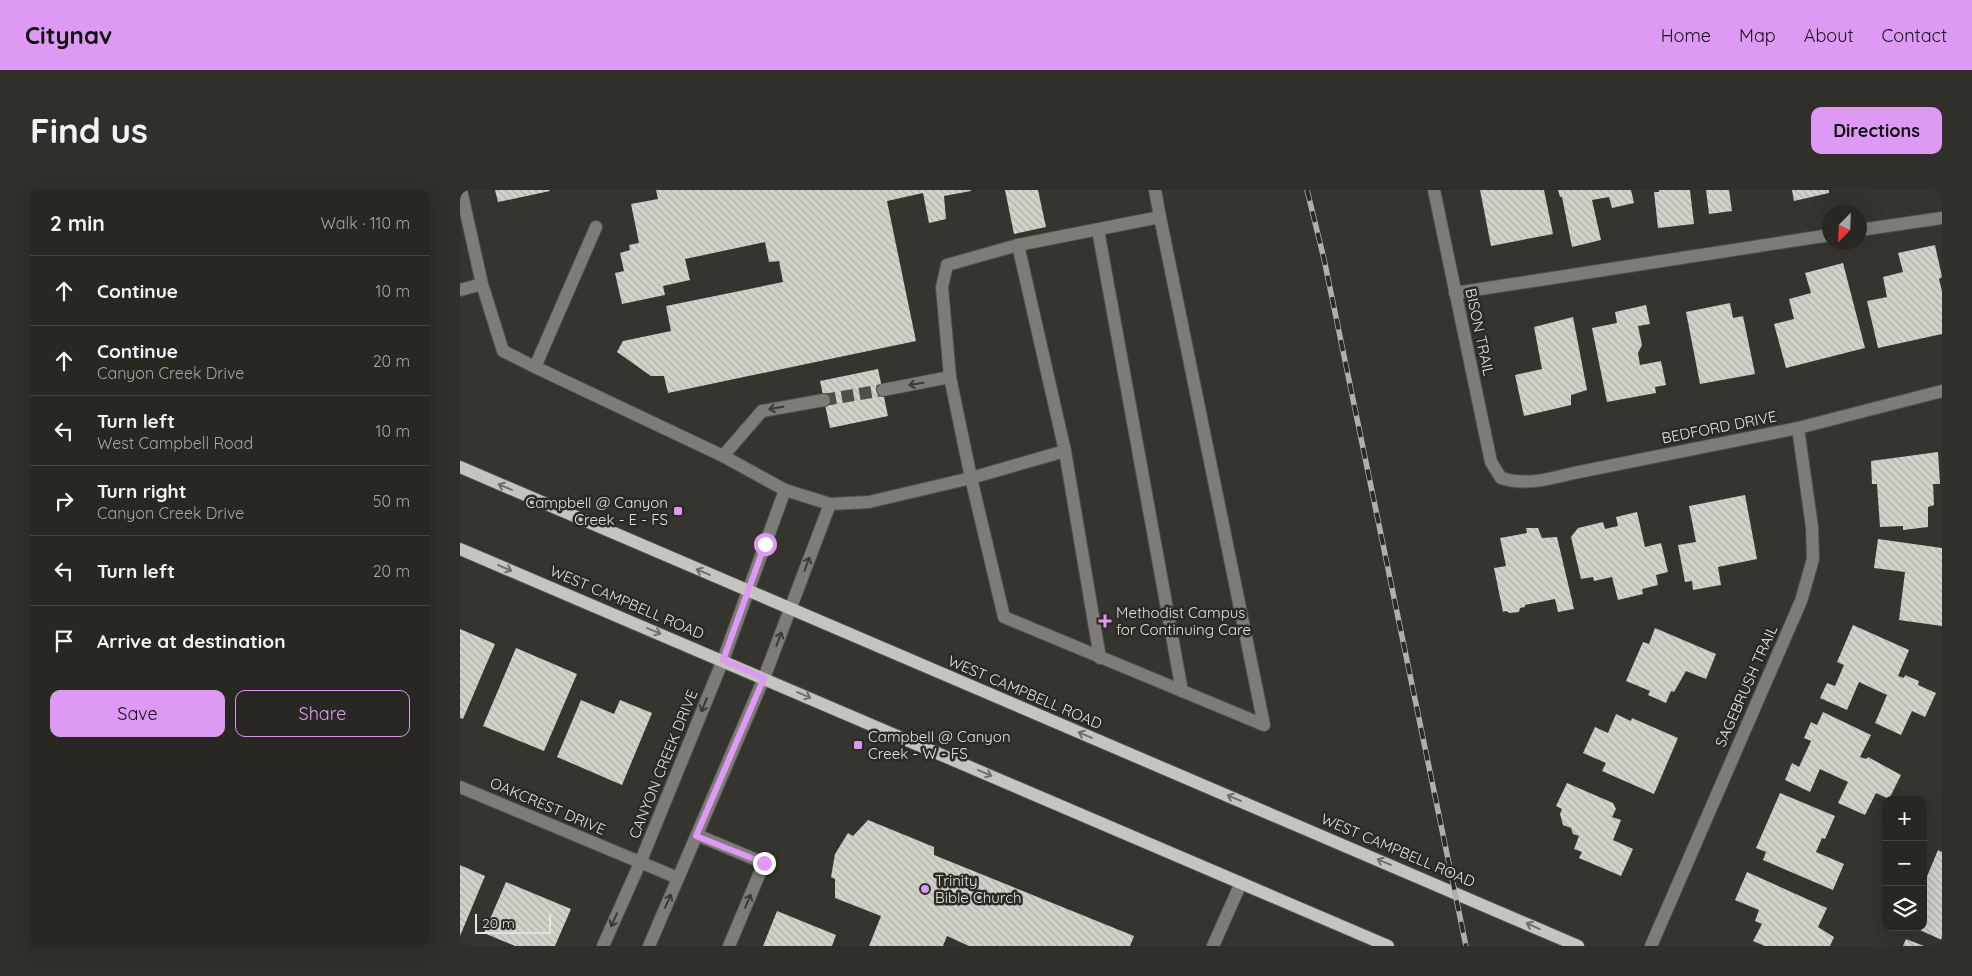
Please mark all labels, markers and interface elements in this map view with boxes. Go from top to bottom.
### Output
text: Citynav [25,20,112,50]
text: Home [1661,24,1711,47]
text: Map [1739,24,1776,47]
text: About [1804,24,1854,47]
text: Contact [1882,24,1947,47]
button: Directions [1811,107,1942,154]
text: Find us [30,108,148,152]
north arrow [1822,205,1867,250]
text: 2 min [50,210,105,236]
text: Walk · 110 m [321,213,410,233]
icon: ahead [50,277,78,305]
text: Continue [97,279,178,303]
text: 10 m [376,281,410,301]
street label: BISON TRAIL [1461,286,1499,378]
text: Continue [97,339,178,363]
icon: ahead [50,347,78,375]
text: 20 m [373,351,410,371]
text: Canyon Creek Drive [97,363,244,383]
one-way arrow [909,379,925,389]
one-way arrow [768,404,784,414]
street label: BEDFORD DRIVE [1660,407,1778,447]
text: Turn left [97,409,175,433]
icon: left [50,417,78,445]
text: 10 m [376,421,410,441]
text: West Campbell Road [97,433,253,453]
text: Turn right [97,479,186,503]
one-way arrow [498,482,514,491]
icon: right [50,487,78,515]
text: 50 m [373,491,410,511]
place label: Campbell @ Canyon Creek - E - FS [525,493,668,529]
text: Canyon Creek Drive [97,503,244,523]
marker: Campbell @ Canyon Creek - E - FS [672,505,684,517]
route start [754,533,777,556]
icon: left [50,557,78,585]
one-way arrow [803,557,812,572]
text: Turn left [97,559,175,583]
text: 20 m [373,561,410,581]
street label: WEST CAMPBELL ROAD [547,561,707,643]
one-way arrow [497,564,512,573]
one-way arrow [696,567,711,577]
place label: Methodist Campus for Continuing Care [1116,603,1251,639]
marker: Methodist Campus for Continuing Care [1098,614,1112,628]
street label: SAGEBRUSH TRAIL [1711,622,1781,750]
icon: arrive [50,627,78,655]
one-way arrow [647,628,662,637]
text: Arrive at destination [97,629,286,653]
one-way arrow [775,632,784,647]
street label: WEST CAMPBELL ROAD [945,651,1105,733]
street label: CANYON CREEK DRIVE [624,687,702,841]
button: Save [50,690,225,737]
button: Share [235,690,410,737]
one-way arrow [796,691,811,701]
one-way arrow [699,698,708,713]
place label: Campbell @ Canyon Creek - W - FS [868,727,1011,763]
one-way arrow [1078,729,1093,739]
marker: Campbell @ Canyon Creek - W - FS [852,739,864,751]
one-way arrow [977,769,992,779]
street label: OAKCREST DRIVE [487,773,609,839]
one-way arrow [1227,793,1242,803]
map controls [1882,796,1927,931]
button: + [1882,796,1927,841]
street label: WEST CAMPBELL ROAD [1318,809,1478,891]
button: − [1882,841,1927,886]
route end [753,852,776,875]
one-way arrow [1377,856,1392,866]
place label: Trinity Bible Church [935,871,1022,907]
marker: Trinity Bible Church [919,883,931,895]
button: layers [1882,886,1927,931]
one-way arrow [664,894,674,909]
one-way arrow [743,894,753,909]
scale bar [475,911,551,934]
one-way arrow [609,912,619,927]
text: 20 m [482,914,515,932]
one-way arrow [1526,921,1541,931]

